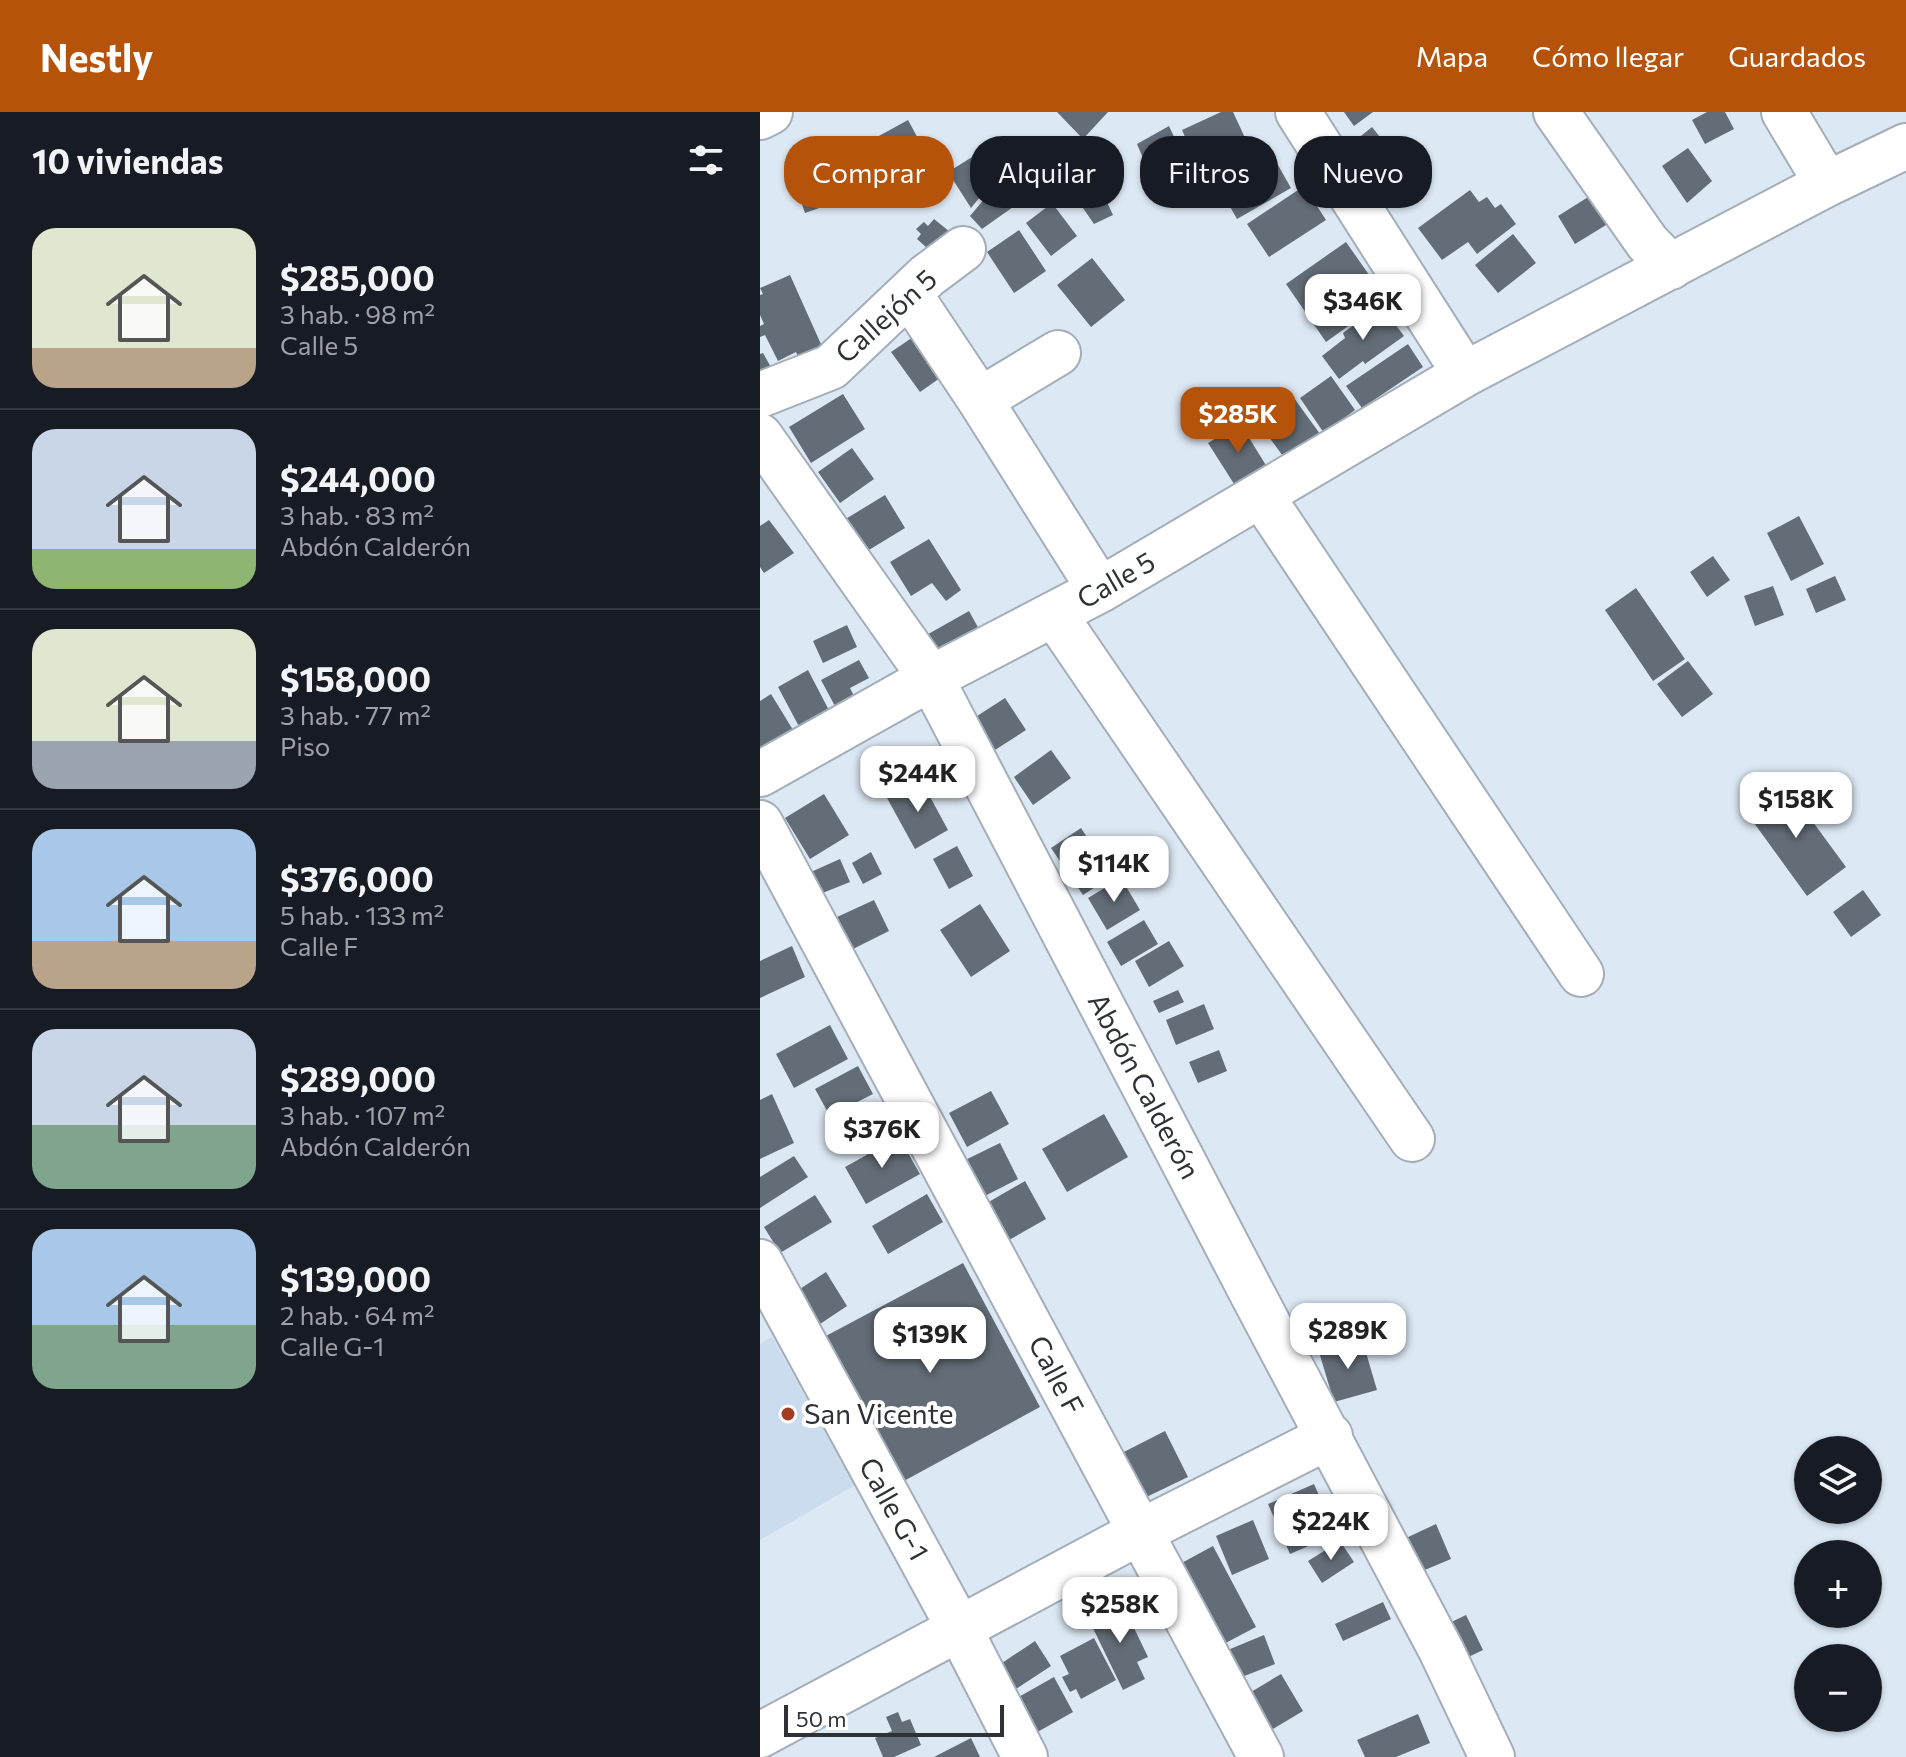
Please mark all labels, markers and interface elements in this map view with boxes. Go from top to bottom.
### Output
text: Nestly [40,33,153,80]
text: Mapa [1416,39,1488,73]
text: Cómo llegar [1532,39,1684,73]
text: Guardados [1728,39,1866,73]
chip: Comprar [784,136,954,208]
chip: Alquilar [970,136,1124,208]
chip: Filtros [1140,136,1278,208]
chip: Nuevo [1294,136,1432,208]
icon: filters [684,138,728,182]
text: 10 viviendas [32,139,224,181]
text: $285,000 [280,256,435,298]
icon: home [96,260,192,356]
street label: Callejón 5 [828,261,943,369]
pin: $346K [1307,274,1419,342]
text: $346K [1323,284,1403,315]
text: 3 hab. · 98 m² [280,298,435,329]
text: Calle 5 [280,329,358,360]
pin: $285K [1182,387,1294,455]
text: $285K [1199,397,1277,428]
text: $244,000 [280,457,436,499]
icon: home [96,461,192,557]
text: 3 hab. · 83 m² [280,499,434,530]
text: Abdón Calderón [280,530,471,561]
street label: Calle 5 [1071,543,1160,615]
text: $158,000 [280,657,431,699]
icon: home [96,661,192,757]
text: 3 hab. · 77 m² [280,699,431,730]
text: Piso [280,730,330,761]
pin: $244K [862,746,974,814]
text: $244K [878,756,958,787]
pin: $158K [1740,772,1852,840]
text: $158K [1758,782,1834,813]
pin: $114K [1058,836,1170,904]
text: $114K [1078,846,1150,877]
text: $376,000 [280,857,434,899]
icon: home [96,861,192,957]
text: 5 hab. · 133 m² [280,899,444,930]
text: Calle F [280,930,358,961]
street label: Abdón Calderón [1082,987,1208,1184]
text: $289,000 [280,1057,436,1099]
icon: home [96,1061,192,1157]
text: 3 hab. · 107 m² [280,1099,445,1130]
pin: $376K [826,1102,938,1170]
text: $376K [843,1112,921,1143]
text: Abdón Calderón [280,1130,471,1161]
text: $139,000 [280,1257,431,1299]
icon: home [96,1261,192,1357]
text: 2 hab. · 64 m² [280,1299,434,1330]
pin: $289K [1292,1303,1404,1371]
pin: $139K [874,1307,986,1375]
text: $289K [1308,1313,1388,1344]
text: $139K [892,1317,968,1348]
street label: Calle F [1022,1329,1092,1420]
text: Calle G-1 [280,1330,384,1361]
place label: San Vicente [804,1396,954,1430]
marker: San Vicente [779,1405,797,1423]
map controls [1794,1436,1882,1732]
button: layers [1794,1436,1882,1524]
street label: Calle G-1 [853,1451,937,1566]
pin: $224K [1275,1494,1387,1562]
text: $224K [1292,1504,1370,1535]
button: + [1794,1540,1882,1628]
pin: $258K [1064,1577,1176,1645]
text: $258K [1080,1587,1160,1618]
button: − [1794,1644,1882,1732]
scale bar [784,1701,1004,1737]
text: 50 m [796,1705,846,1732]

